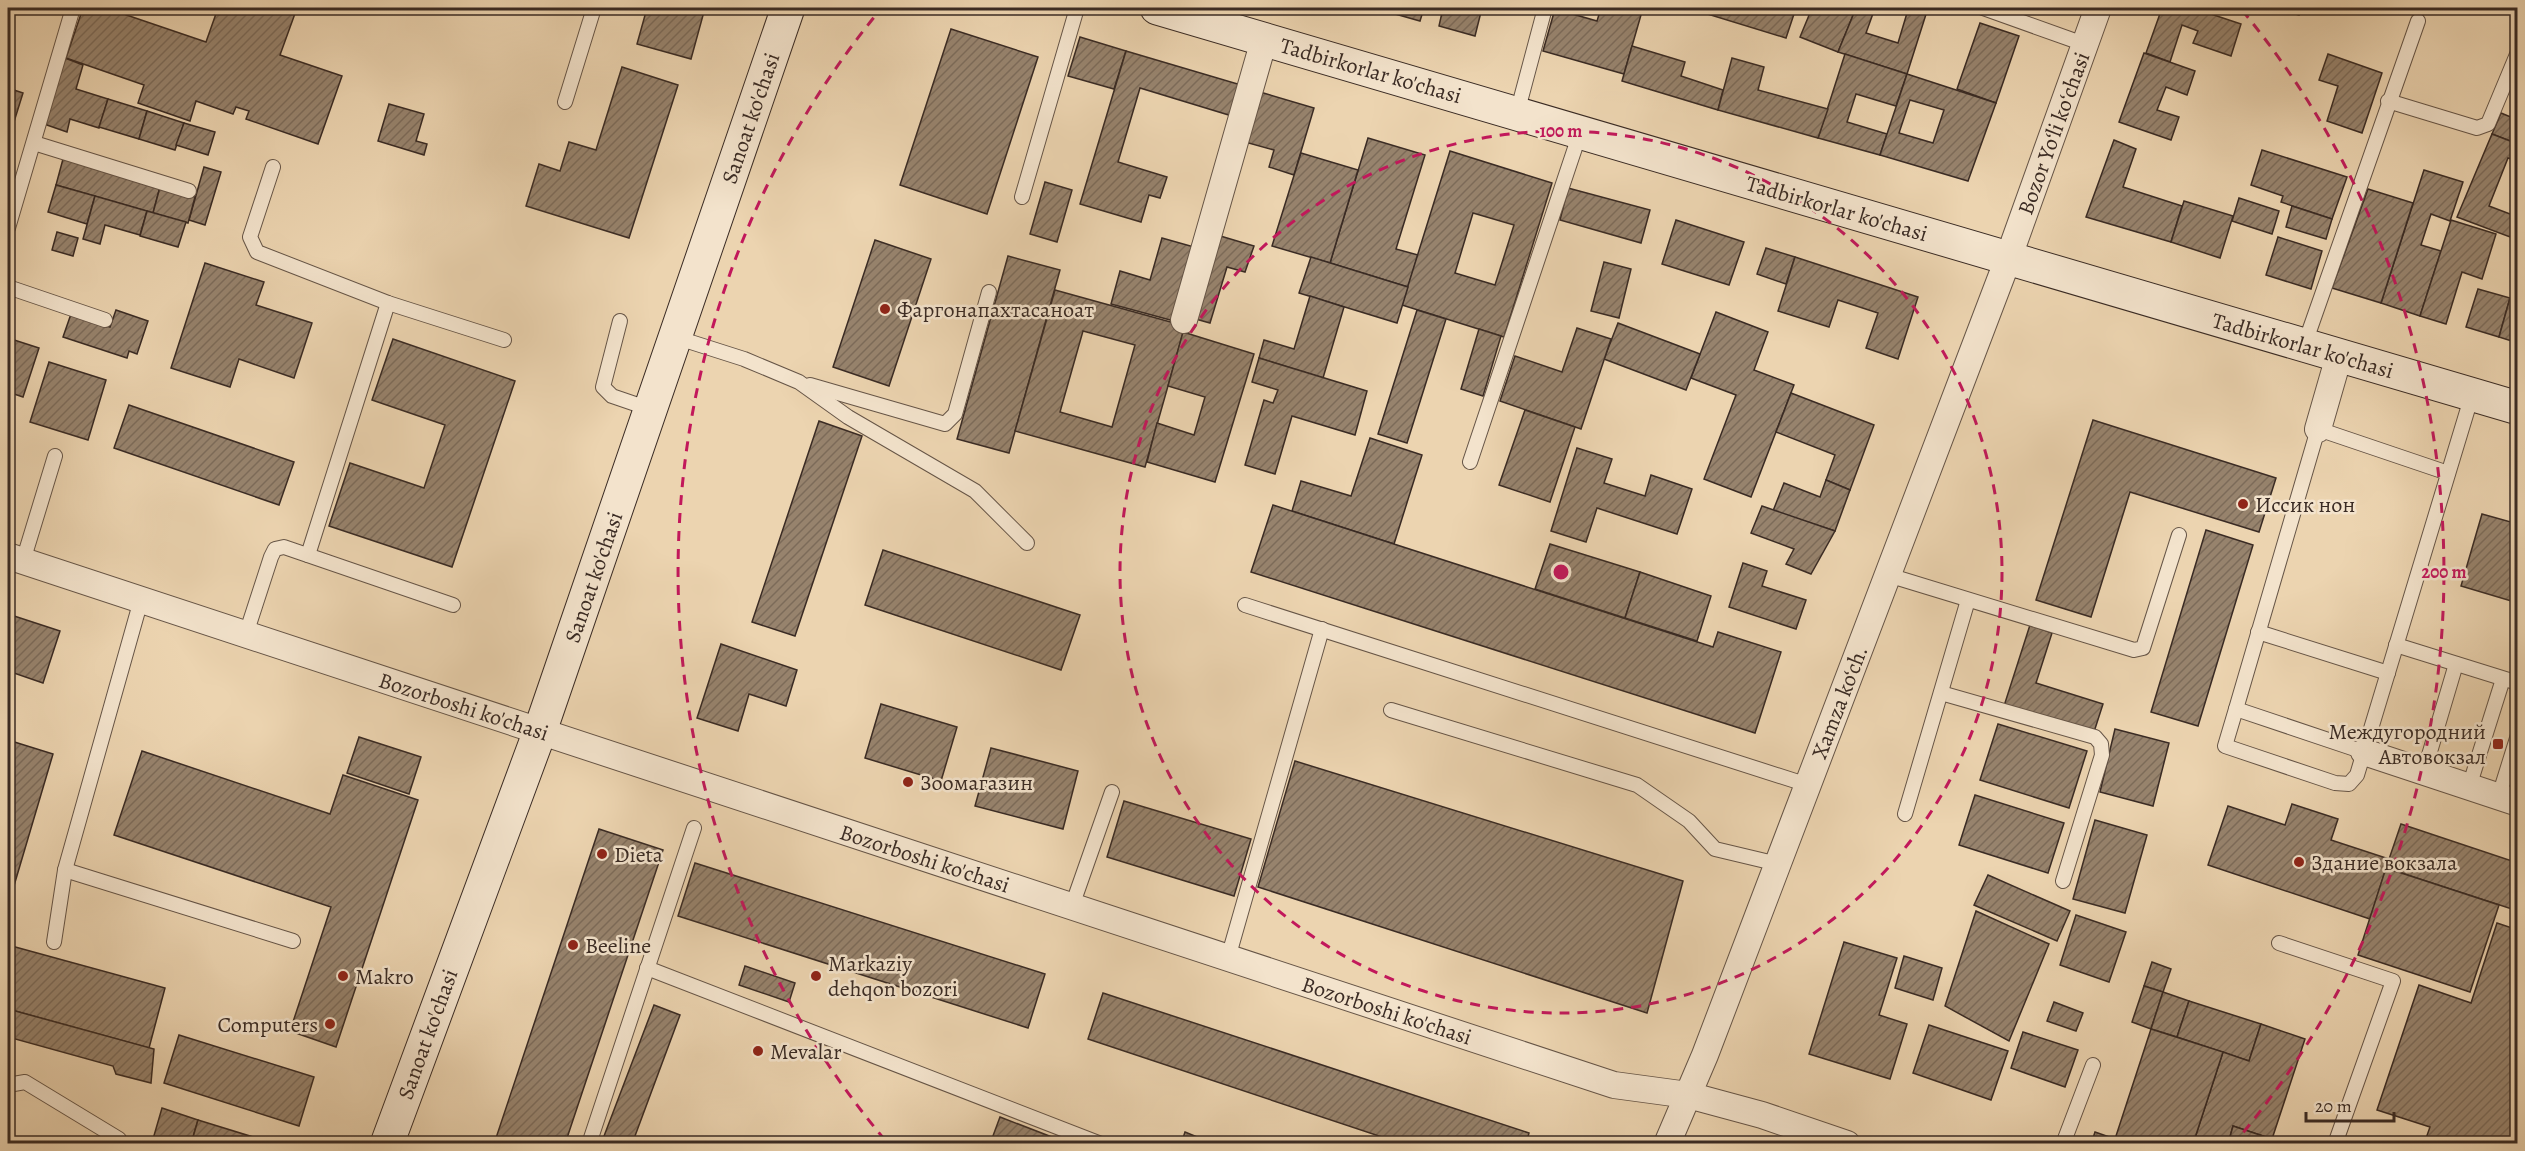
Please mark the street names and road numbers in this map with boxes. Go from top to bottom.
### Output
street label: Tadbirkorlar ko'chasi [1276,31,1465,111]
street label: Bozor Yoʻli koʻchasi [2011,48,2097,219]
street label: Sanoat ko'chasi [715,49,787,188]
street label: Tadbirkorlar ko'chasi [1742,169,1931,249]
street label: Tadbirkorlar ko'chasi [2208,306,2397,386]
street label: Sanoat ko'chasi [558,508,630,647]
street label: Xamza ko‘ch. [1805,641,1875,763]
street label: Bozorboshi ko'chasi [375,665,553,749]
street label: Bozorboshi ko'chasi [836,817,1014,901]
street label: Sanoat ko'chasi [390,965,465,1104]
street label: Bozorboshi ko'chasi [1298,969,1476,1053]

